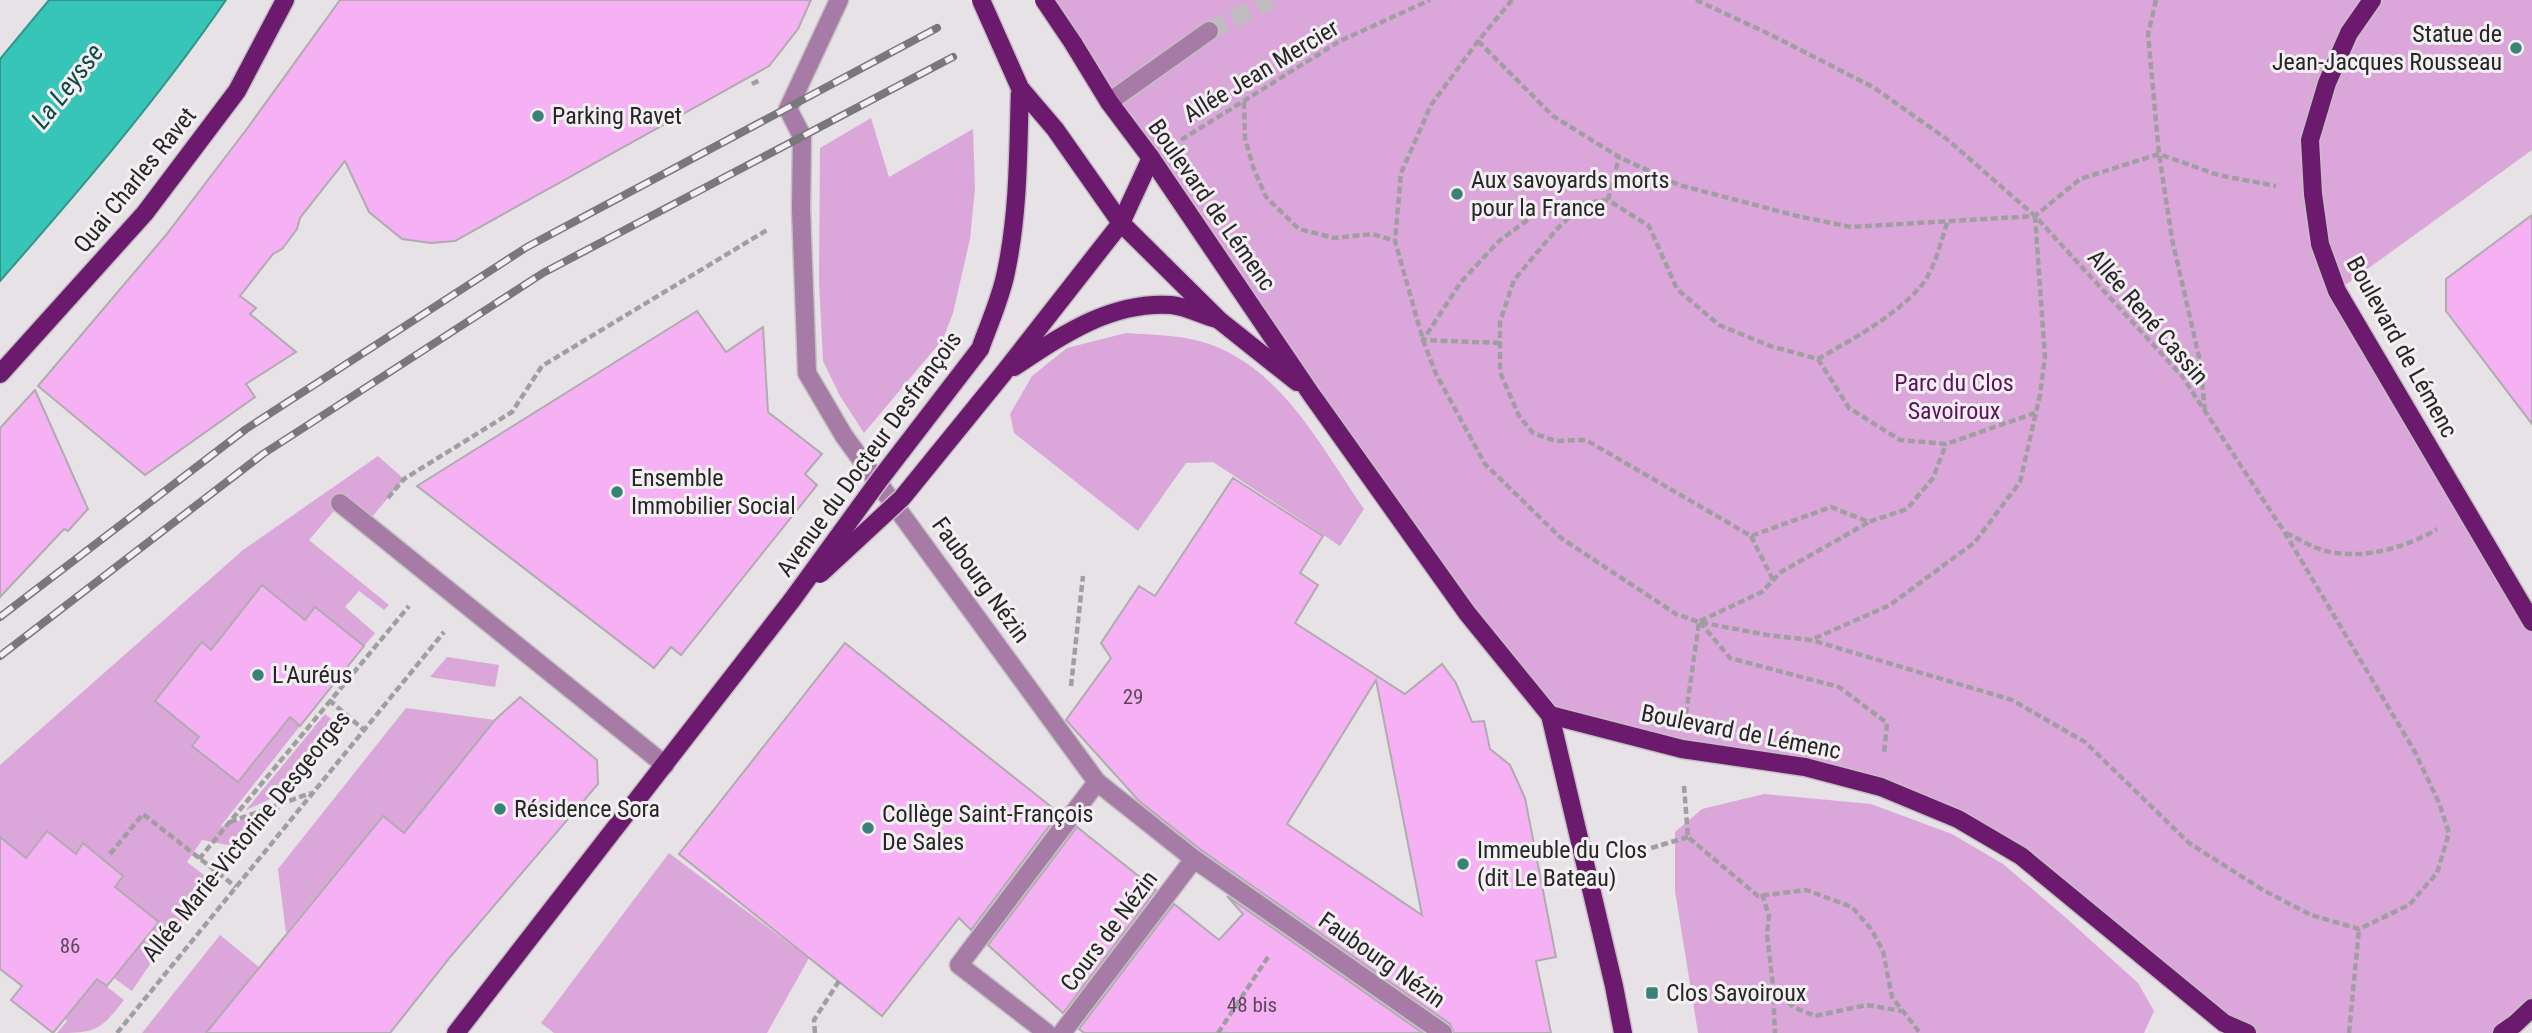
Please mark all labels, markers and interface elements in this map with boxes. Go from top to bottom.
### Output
street label: Allée Jean Mercier [1178,14,1344,128]
place label: Statue de Jean-Jacques Rousseau [2272,20,2502,76]
water label: La Leysse [25,38,109,134]
marker: Statue de Jean-Jacques Rousseau [2508,40,2524,56]
street label: Quai Charles Ravet [68,102,202,258]
place label: Parking Ravet [552,102,682,130]
marker: Parking Ravet [530,108,546,124]
street label: Boulevard de Lémenc [1142,114,1282,296]
place label: Aux savoyards morts pour la France [1471,166,1669,222]
marker: Aux savoyards morts pour la France [1449,186,1465,202]
street label: Allée René Cassin [2082,244,2214,390]
street label: Boulevard de Lémenc [2341,252,2463,442]
street label: Avenue du Docteur Desfrançois [771,326,967,582]
park label: Parc du Clos Savoiroux [1894,369,2014,425]
place label: Ensemble Immobilier Social [631,464,796,520]
marker: Ensemble Immobilier Social [609,484,625,500]
street label: Faubourg Nézin [926,512,1036,648]
place label: L'Auréus [272,661,352,689]
marker: L'Auréus [250,667,266,683]
house number: 29 [1123,685,1143,709]
street label: Boulevard de Lémenc [1639,699,1843,765]
street label: Allée Marie-Victorine Desgeorges [136,705,356,967]
place label: Résidence Sora [514,795,660,823]
place label: Collège Saint-François De Sales [882,800,1093,856]
marker: Résidence Sora [492,801,508,817]
marker: Collège Saint-François De Sales [860,820,876,836]
place label: Immeuble du Clos (dit Le Bateau) [1477,836,1647,892]
marker: Immeuble du Clos (dit Le Bateau) [1455,856,1471,872]
street label: Cours de Nézin [1055,865,1163,997]
street label: Faubourg Nézin [1313,906,1451,1014]
house number: 86 [60,934,80,958]
place label: Clos Savoiroux [1666,979,1806,1007]
marker: Clos Savoiroux [1644,985,1660,1001]
house number: 48 bis [1227,993,1277,1017]

